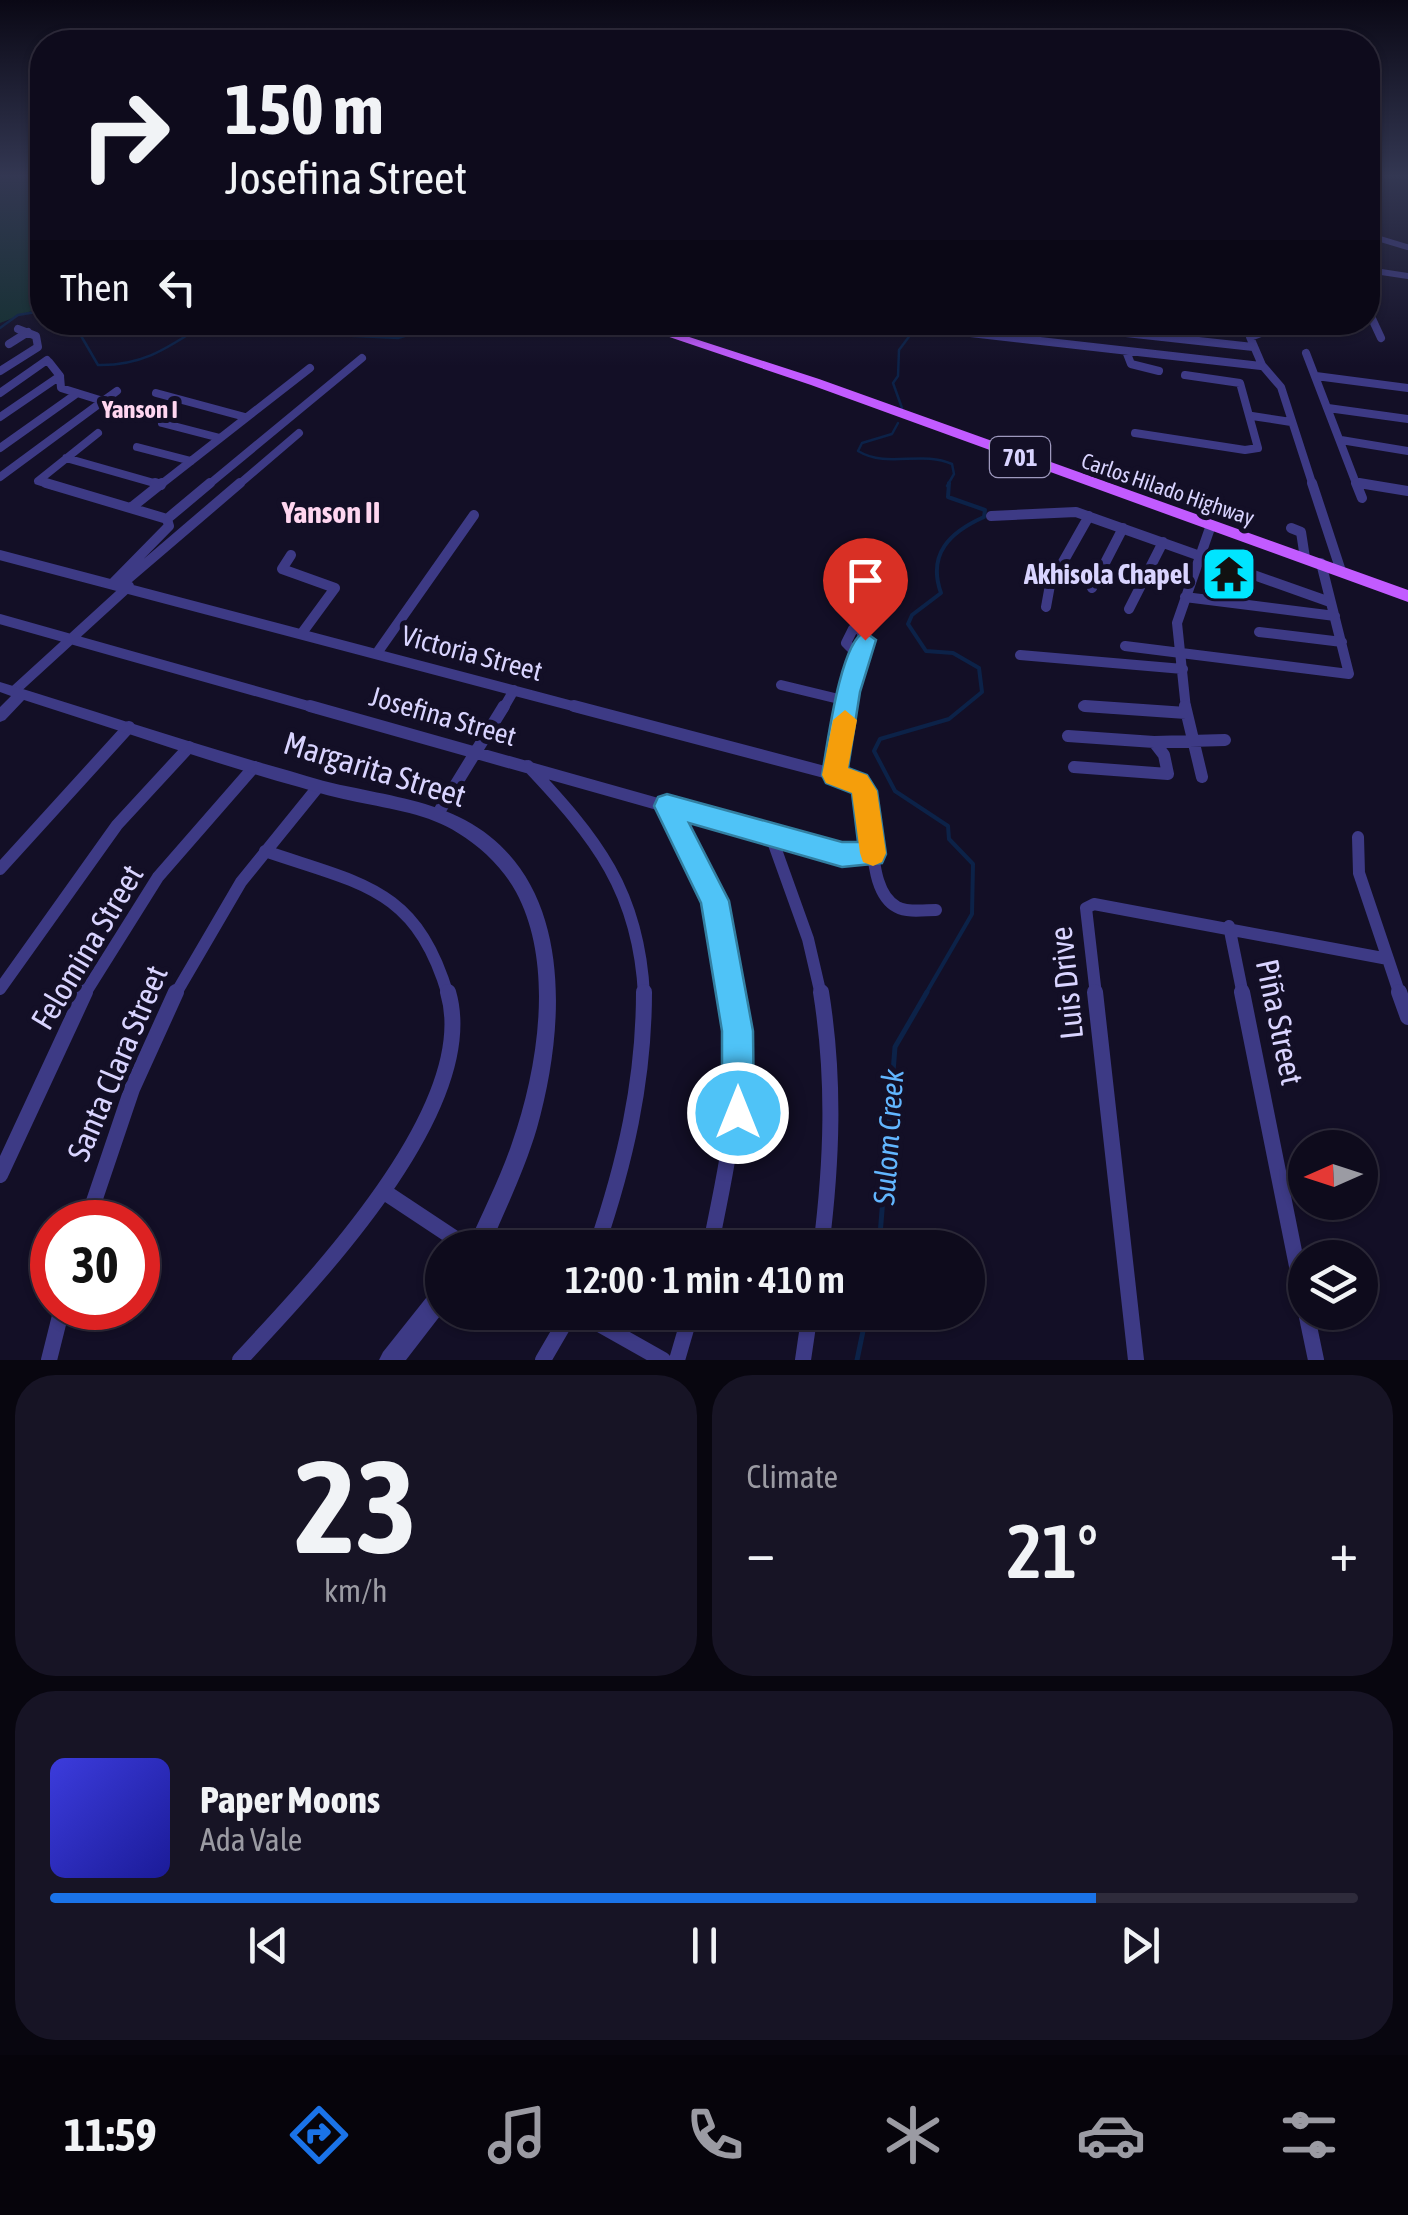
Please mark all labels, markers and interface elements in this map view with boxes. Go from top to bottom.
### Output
text: 150 m [225,69,384,149]
icon: right [60,70,190,200]
text: Josefina Street [225,152,467,204]
icon: left [150,260,205,315]
text: Then [60,266,130,309]
district label: Yanson I [101,395,178,423]
road number: 701 [990,437,1050,477]
street label: Carlos Hilado Highway [1078,447,1258,531]
district label: Yanson II [281,495,380,529]
pin [823,538,908,641]
temple icon: Akhisola Chapel [1199,544,1259,604]
icon: arrive [838,553,893,608]
place label: Akhisola Chapel [1023,558,1191,590]
street label: Victoria Street [398,619,546,687]
street label: Josefina Street [366,680,520,752]
street label: Margarita Street [280,724,470,814]
street label: Felomina Street [23,858,151,1036]
street label: Luis Drive [1042,925,1090,1041]
street label: Piña Street [1249,956,1311,1088]
street label: Santa Clara Street [59,960,175,1166]
position arrow [686,1061,790,1165]
water label: Sulom Creek [866,1067,910,1207]
north arrow [1288,1130,1378,1220]
map controls [1288,1130,1378,1330]
speed limit sign: 30 [30,1200,160,1330]
button: layers [1288,1240,1378,1330]
text: 12:00 · 1 min · 410 m [565,1258,845,1301]
text: 23 [295,1432,417,1581]
text: Climate [747,1458,838,1495]
text: 21° [1007,1508,1098,1594]
text: − [747,1520,775,1583]
text: + [1329,1520,1358,1583]
text: km/h [324,1572,387,1609]
text: Paper Moons [200,1778,380,1821]
text: Ada Vale [200,1821,302,1858]
icon: previous [241,1918,296,1973]
icon: pause [677,1918,732,1973]
icon: next [1113,1918,1168,1973]
icon: directions [284,2100,354,2170]
icon: music [482,2100,552,2170]
icon: phone [680,2100,750,2170]
icon: climate [878,2100,948,2170]
icon: car [1076,2100,1146,2170]
icon: filters [1274,2100,1344,2170]
text: 11:59 [64,2109,157,2161]

